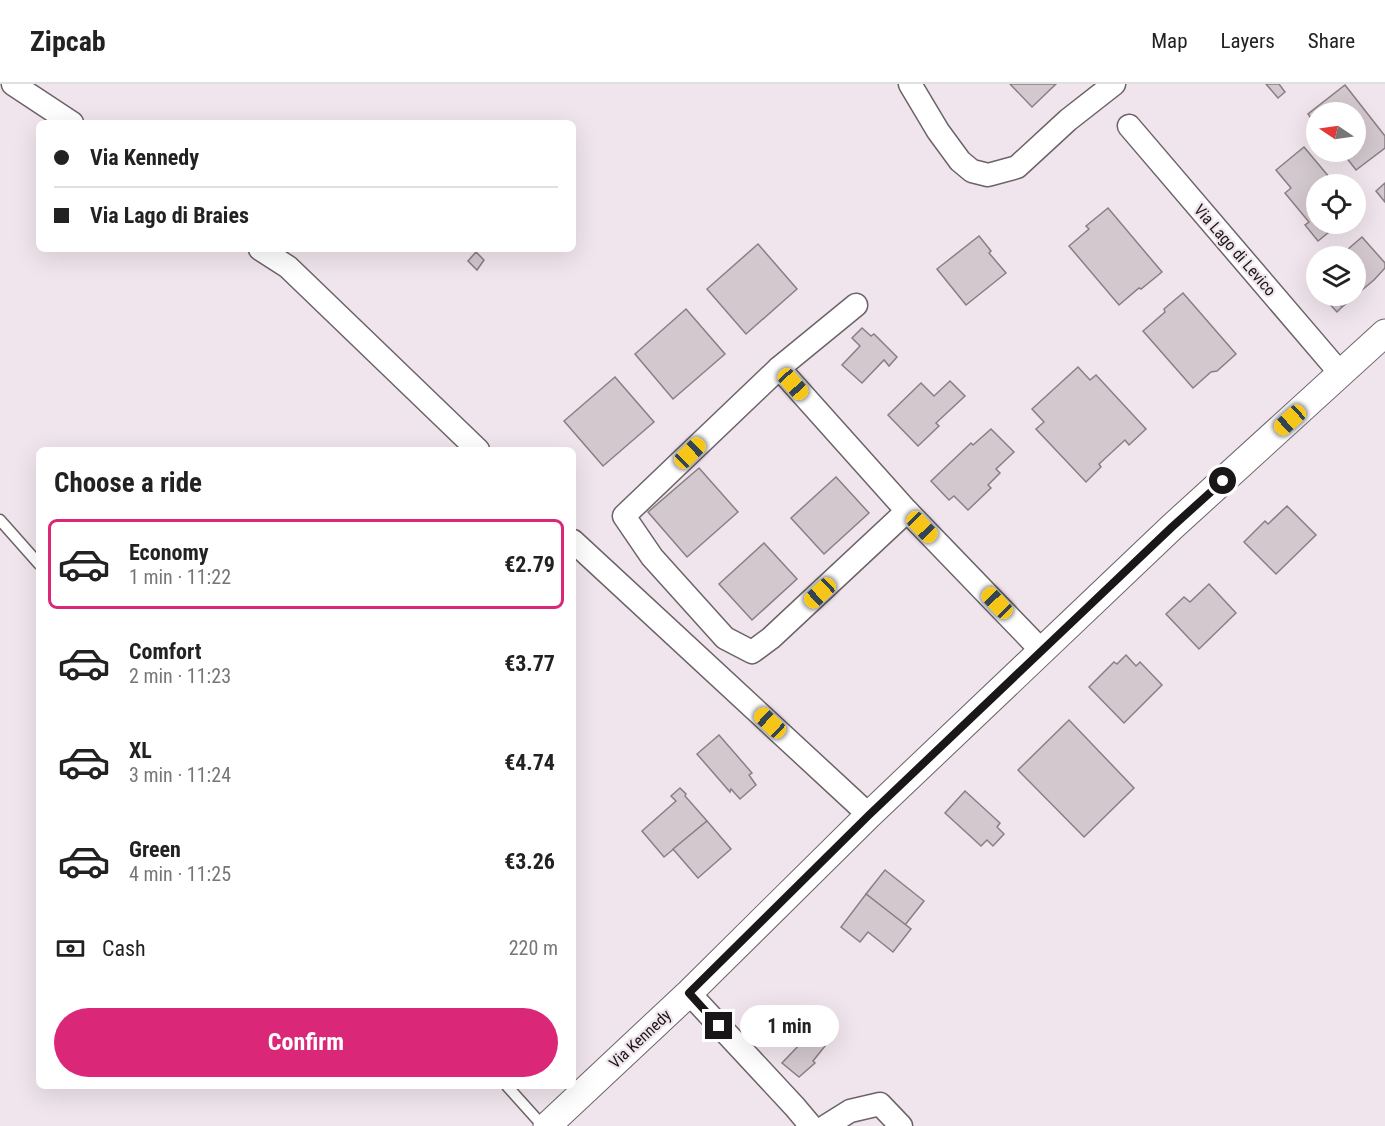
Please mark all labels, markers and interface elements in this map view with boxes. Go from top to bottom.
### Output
text: Zipcab [30,25,106,58]
text: Map [1151,29,1188,53]
text: Layers [1221,29,1275,53]
text: Share [1308,29,1355,53]
north arrow [1306,102,1366,162]
map controls [1306,102,1366,306]
text: Via Kennedy [90,145,199,170]
button: locate [1306,174,1366,234]
street label: Via Lago di Levico [1190,200,1280,300]
text: Via Lago di Braies [90,203,249,228]
button: layers [1306,246,1366,306]
car [774,365,812,403]
car [1271,401,1309,439]
car [671,434,709,472]
text: Choose a ride [54,467,202,499]
route start [1209,467,1236,494]
car [903,508,941,546]
icon: car [57,537,111,591]
text: Economy [129,540,209,565]
text: €2.79 [504,552,555,577]
text: 1 min · 11:22 [129,565,231,589]
car [801,574,839,612]
car [978,584,1016,622]
icon: car [57,636,111,690]
text: Comfort [129,639,202,664]
text: €3.77 [504,651,555,676]
text: 2 min · 11:23 [129,664,231,688]
car [751,704,789,742]
icon: car [57,735,111,789]
text: XL [129,738,152,763]
text: €4.74 [504,750,555,775]
text: 3 min · 11:24 [129,763,231,787]
icon: car [57,834,111,888]
text: Green [129,837,181,862]
text: €3.26 [504,849,555,874]
text: 4 min · 11:25 [129,862,231,886]
icon: cash [54,932,87,965]
text: Cash [102,936,146,961]
text: 220 m [509,936,558,960]
street label: Via Kennedy [605,1005,675,1072]
callout: 1 min [740,1005,839,1047]
button: Confirm [54,1008,558,1077]
route end [705,1012,732,1039]
text: 1 min [767,1014,812,1038]

